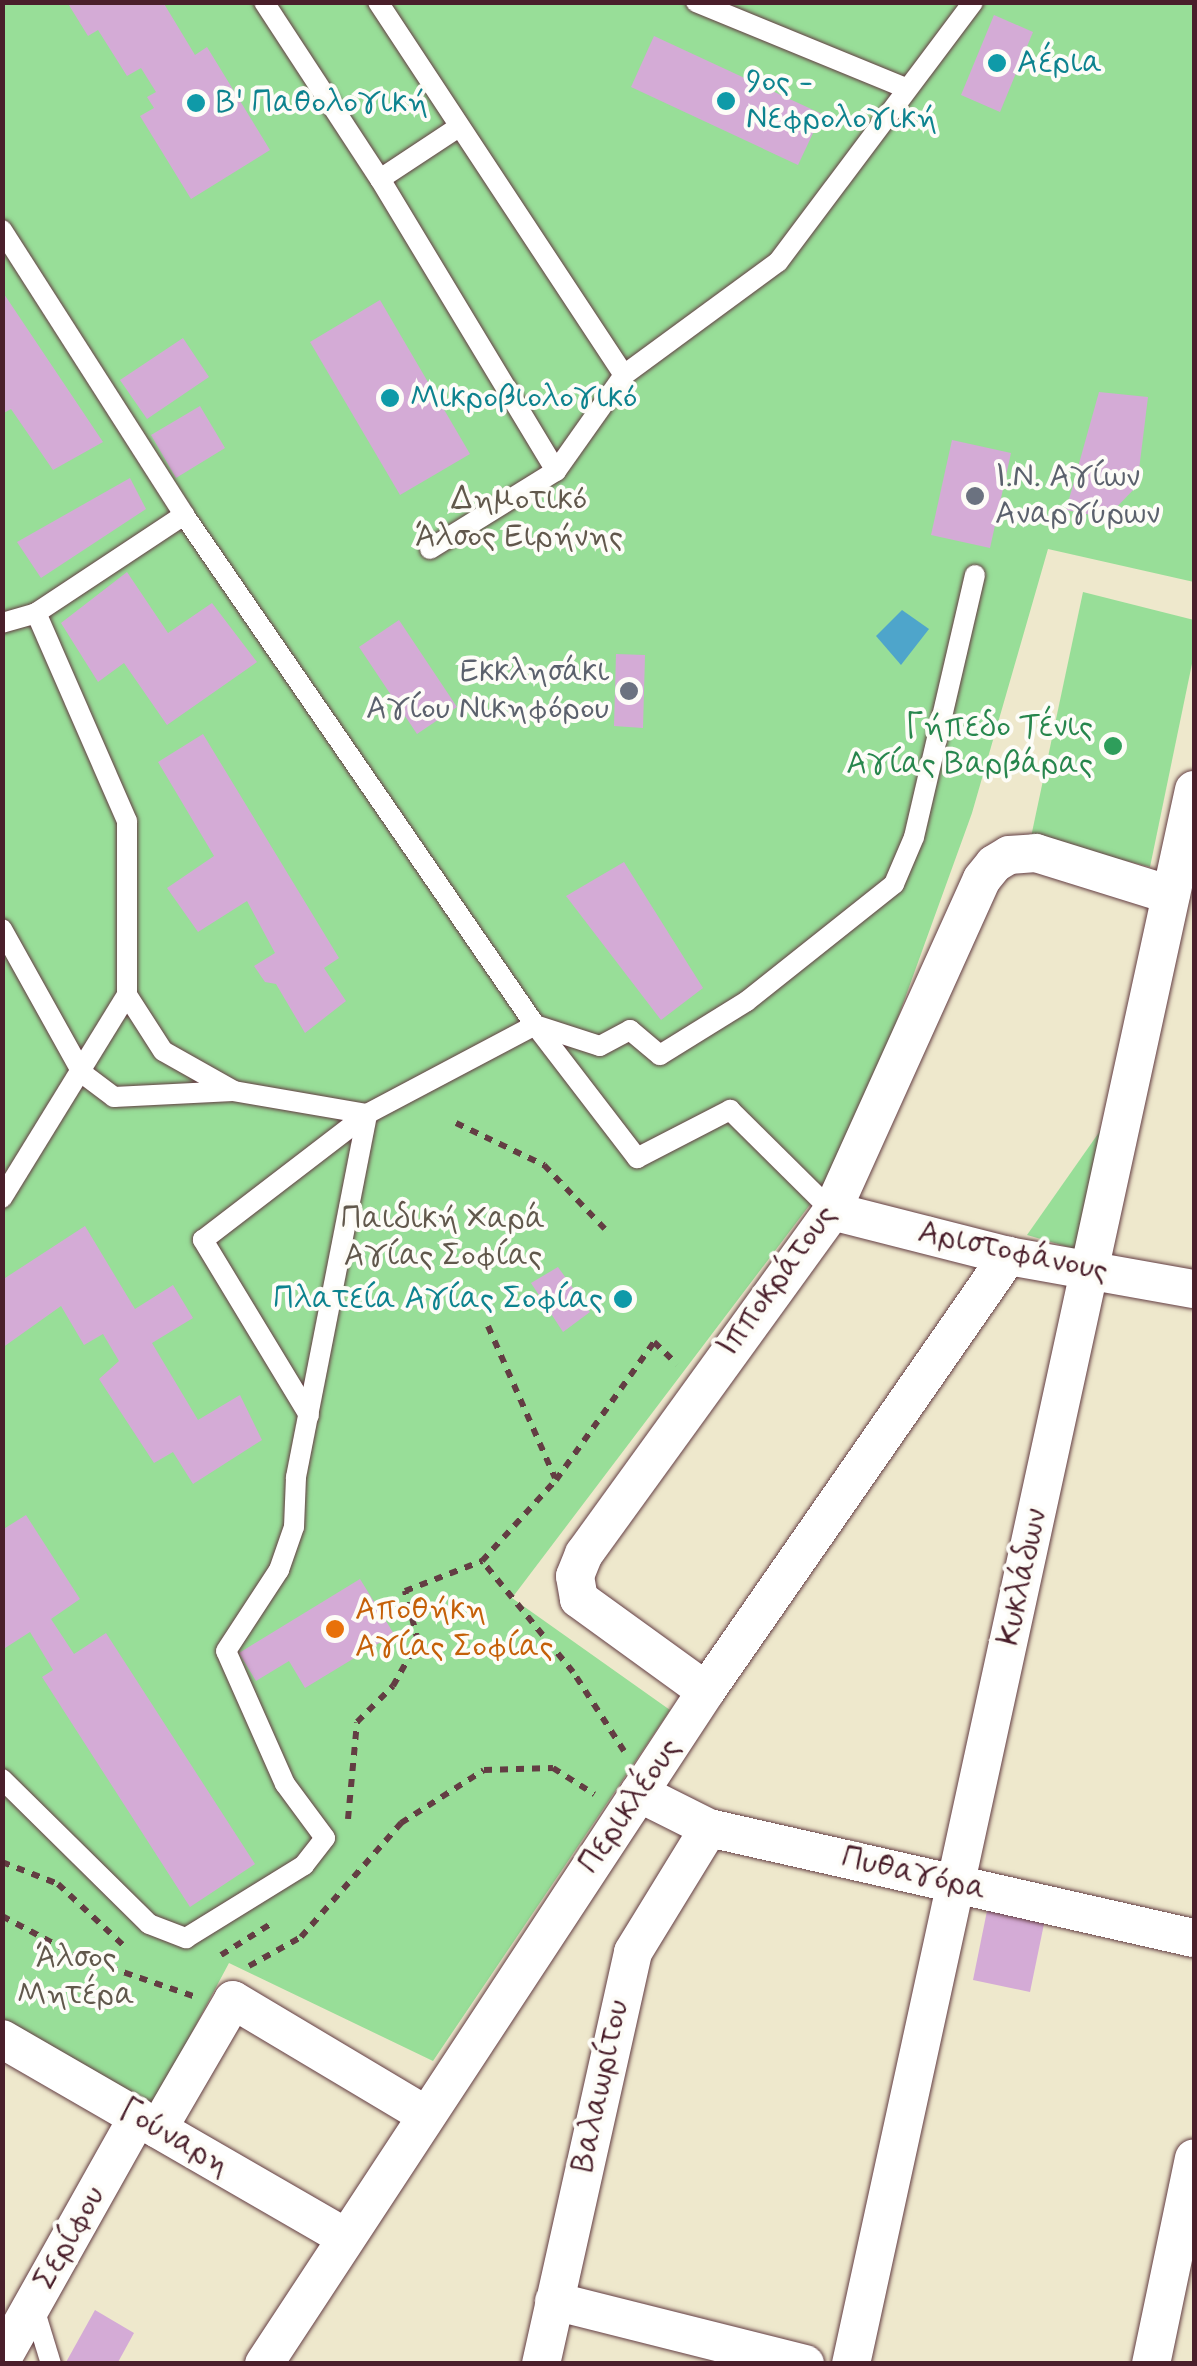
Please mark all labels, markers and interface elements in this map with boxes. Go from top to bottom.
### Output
place label: Αέρια [1017,44,1102,82]
marker: Αέρια [986,52,1008,74]
place label: 9ος - Νεφρολογική [746,64,937,139]
place label: Β' Παθολογική [216,84,428,122]
marker: 9ος - Νεφρολογική [715,90,737,112]
marker: Β' Παθολογική [185,92,207,114]
place label: Μικροβιολογικό [410,379,637,417]
marker: Μικροβιολογικό [379,387,401,409]
place label: Ι.Ν. Αγίων Αναργύρων [995,459,1160,534]
park label: Δημοτικό Άλσος Ειρήνης [415,482,623,557]
marker: Ι.Ν. Αγίων Αναργύρων [964,485,986,507]
place label: Εκκλησάκι Αγίου Νικηφόρου [366,654,609,729]
marker: Εκκλησάκι Αγίου Νικηφόρου [618,680,640,702]
place label: Γήπεδο Τένις Αγίας Βαρβάρας [846,709,1093,784]
marker: Γήπεδο Τένις Αγίας Βαρβάρας [1102,735,1124,757]
street label: Ιπποκράτους [709,1197,845,1365]
park label: Παιδική Χαρά Αγίας Σοφίας [341,1201,545,1276]
street label: Αριστοφάνους [915,1213,1111,1291]
place label: Πλατεία Αγίας Σοφίας [273,1280,603,1318]
marker: Πλατεία Αγίας Σοφίας [612,1288,634,1310]
street label: Κυκλάδων [990,1505,1056,1649]
place label: Αποθήκη Αγίας Σοφίας [355,1592,553,1667]
marker: Αποθήκη Αγίας Σοφίας [324,1618,346,1640]
street label: Περικλέους [571,1731,689,1881]
street label: Πυθαγόρα [838,1839,990,1909]
park label: Άλσος Μητέρα [17,1940,135,2015]
street label: Βαλαωρίτου [564,1996,638,2176]
street label: Γούναρη [112,2091,236,2185]
street label: Σερίφου [26,2179,114,2297]

